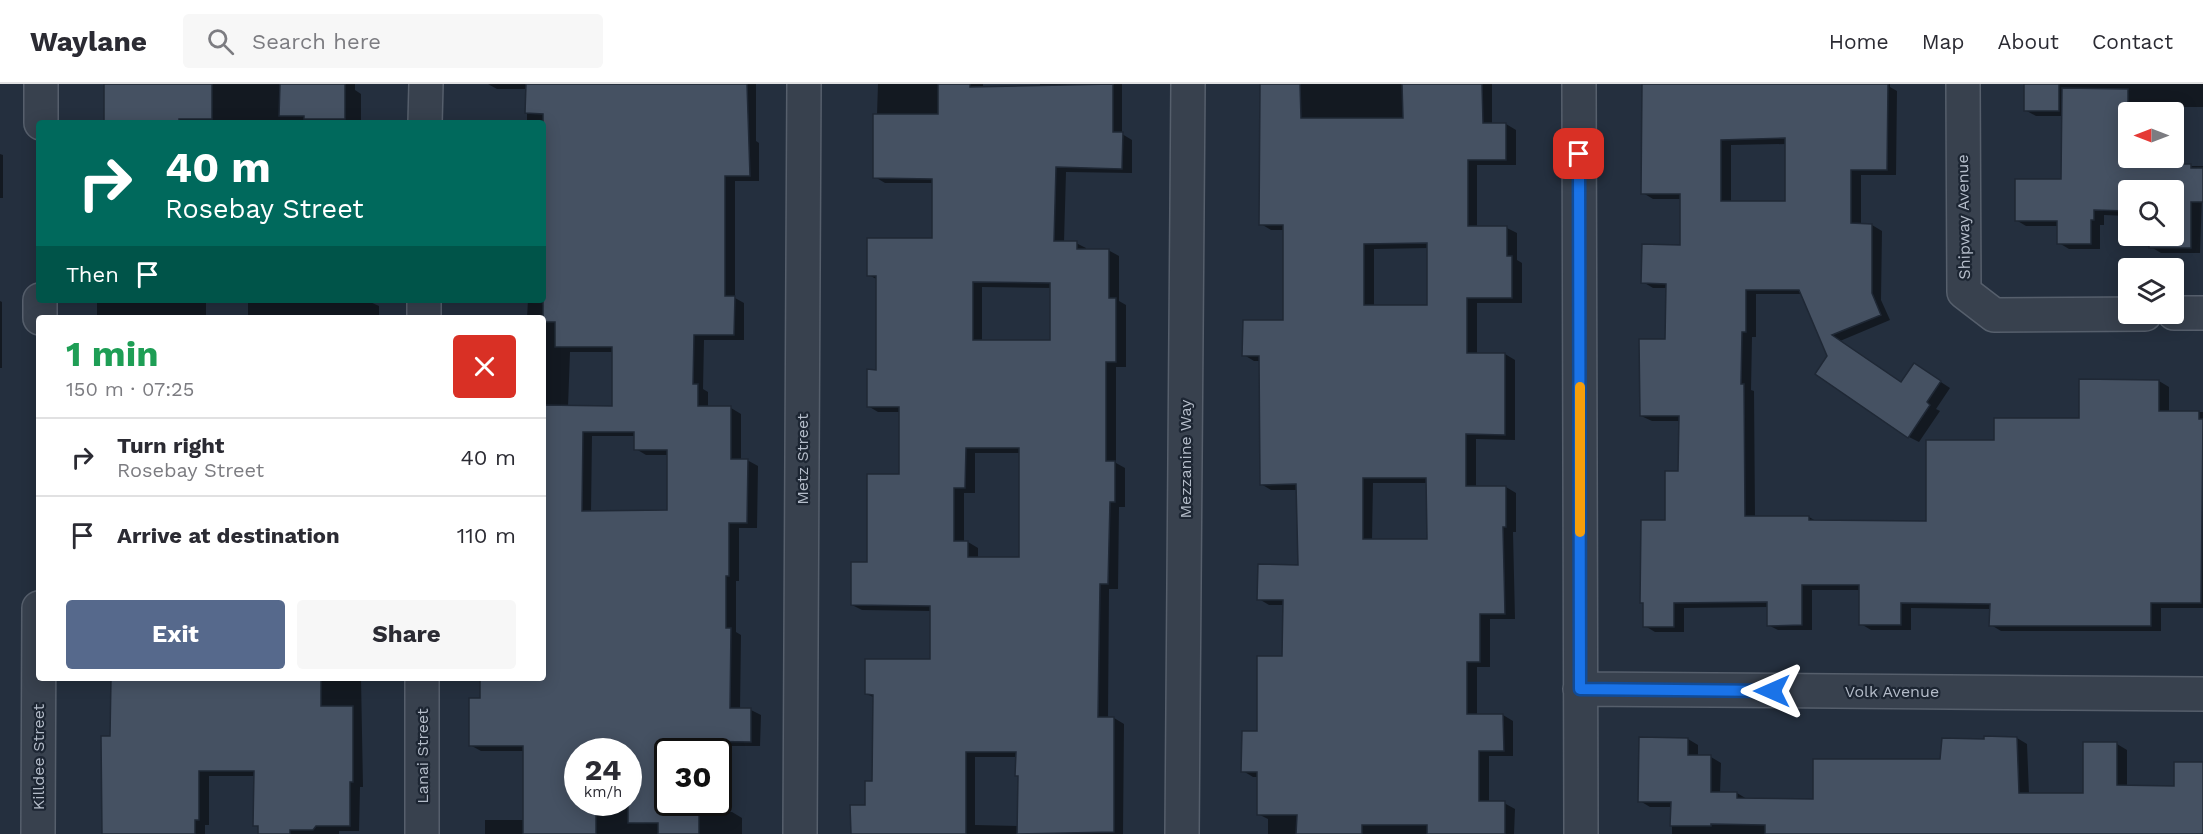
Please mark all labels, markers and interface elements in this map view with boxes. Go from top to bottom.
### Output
search box [183,14,603,68]
text: Waylane [30,25,147,58]
icon: search [204,25,237,58]
text: Search here [252,29,381,54]
text: Home [1829,29,1889,54]
text: Map [1922,29,1965,54]
text: About [1998,29,2059,54]
text: Contact [2092,29,2173,54]
north arrow [2118,102,2184,168]
map controls [2118,102,2184,324]
pin [1553,128,1604,179]
icon: arrive [1562,137,1595,170]
text: 40 m [165,143,271,192]
icon: right [66,144,144,222]
street label: Shipway Avenue [1953,154,1974,280]
button: search [2118,180,2184,246]
text: Rosebay Street [165,193,364,225]
icon: arrive [131,258,164,291]
button: layers [2118,258,2184,324]
text: Then [66,262,119,287]
text: 1 min [66,333,158,375]
button: close [453,335,516,398]
text: 150 m · 07:25 [66,377,194,401]
street label: Mezzanine Way [1176,399,1195,518]
street label: Metz Street [793,413,812,505]
text: Turn right [117,433,224,458]
icon: right [66,441,99,474]
text: 40 m [460,445,516,470]
text: Rosebay Street [117,458,264,482]
icon: arrive [66,519,99,552]
text: Arrive at destination [117,523,340,548]
text: 110 m [457,523,516,548]
button: Exit [66,600,285,669]
button: Share [297,600,516,669]
position arrow [1740,659,1804,723]
street label: Volk Avenue [1845,682,1939,701]
street label: Killdee Street [29,703,48,810]
street label: Lanai Street [413,708,432,804]
speed limit sign: 30 [654,738,732,816]
text: 24 [585,752,621,787]
text: km/h [584,783,622,801]

